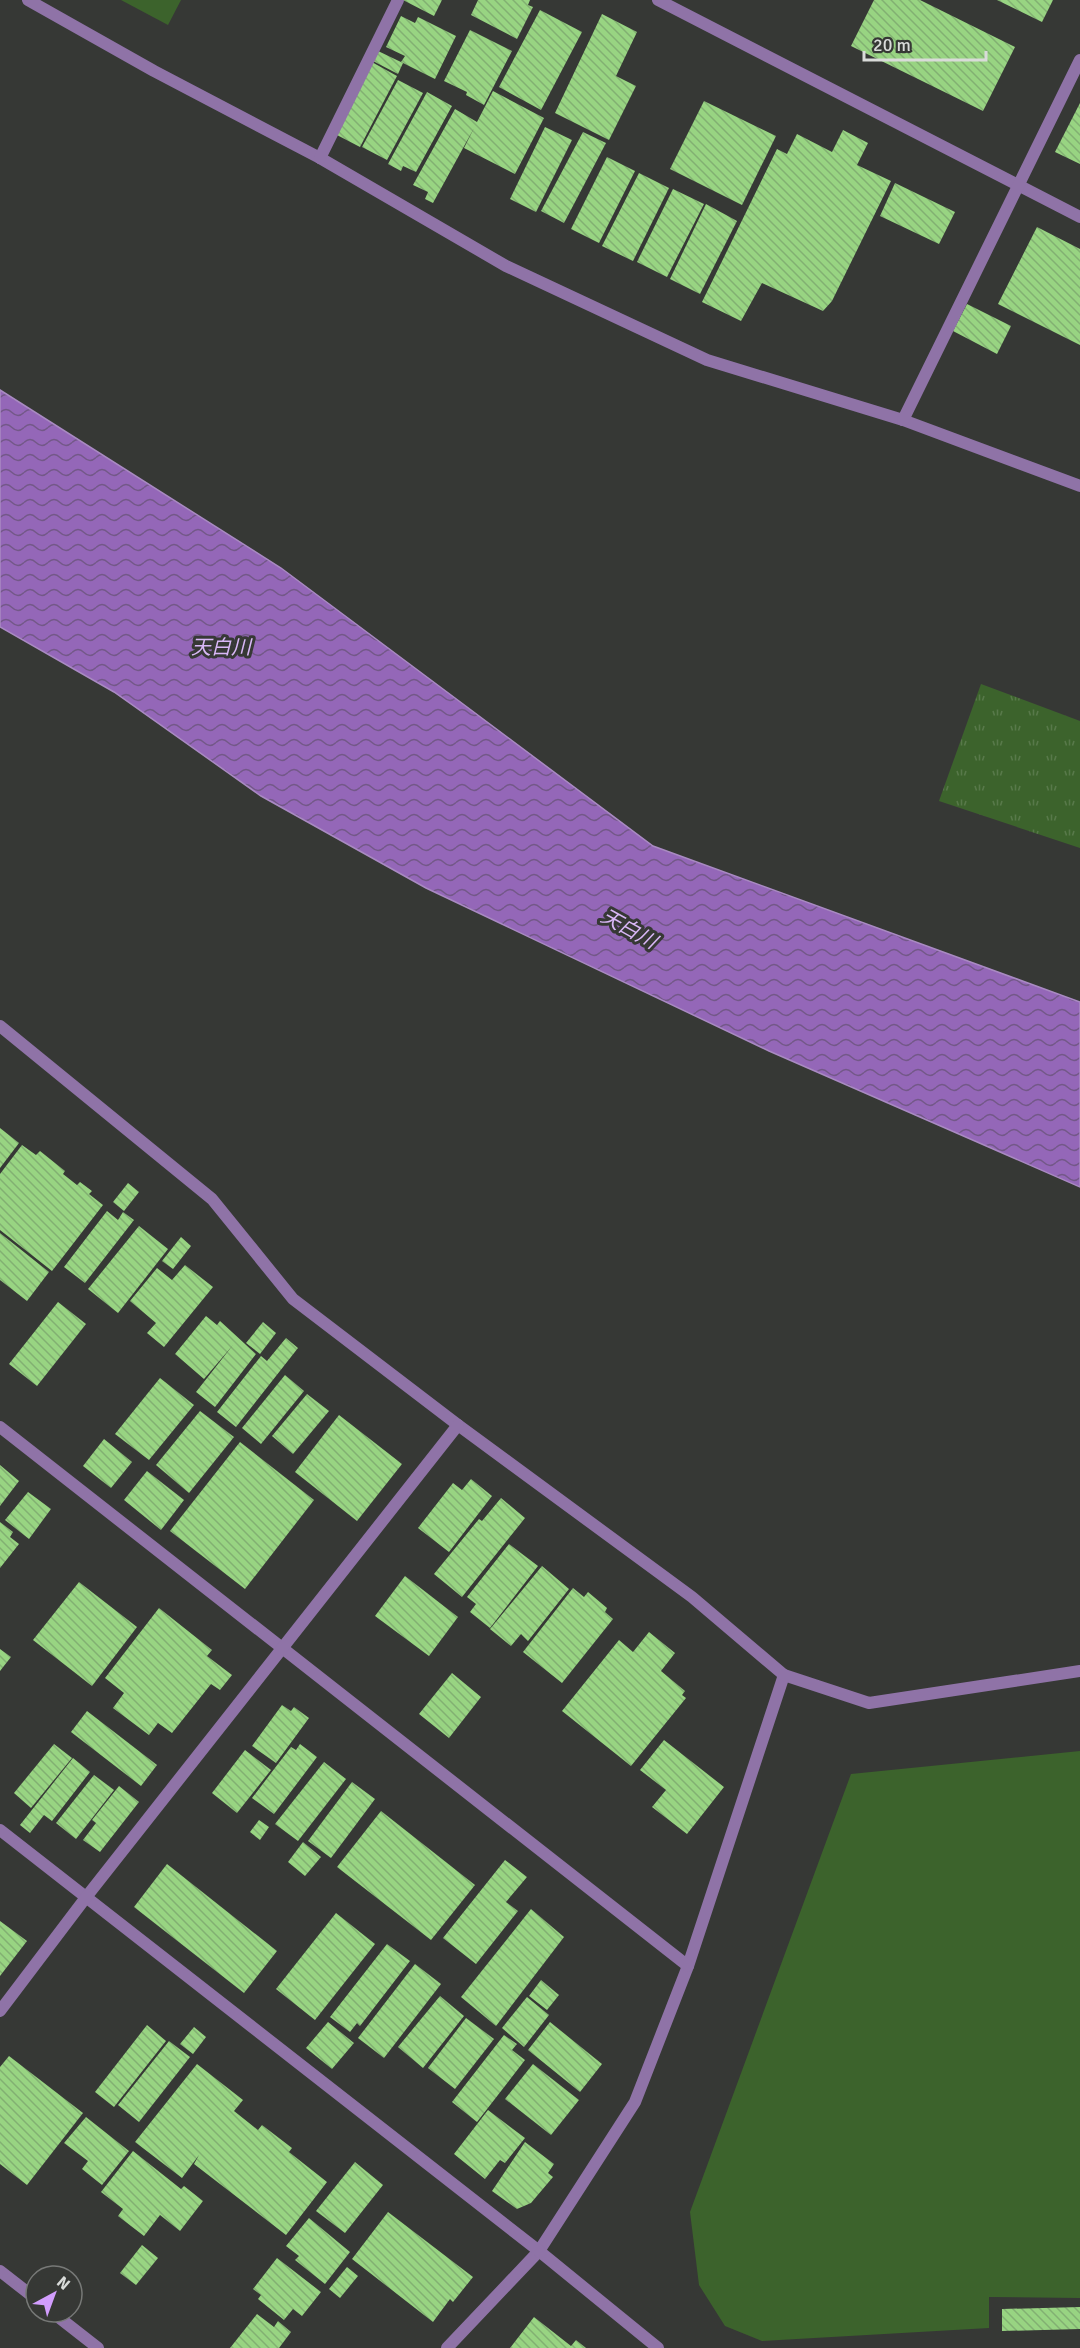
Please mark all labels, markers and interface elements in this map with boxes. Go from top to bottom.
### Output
scale bar [864,24,986,62]
text: 20 m [873,34,911,56]
water label: 天白川 [191,635,253,660]
water label: 天白川 [597,904,663,955]
north arrow [24,2264,84,2324]
text: N [52,2272,74,2295]

